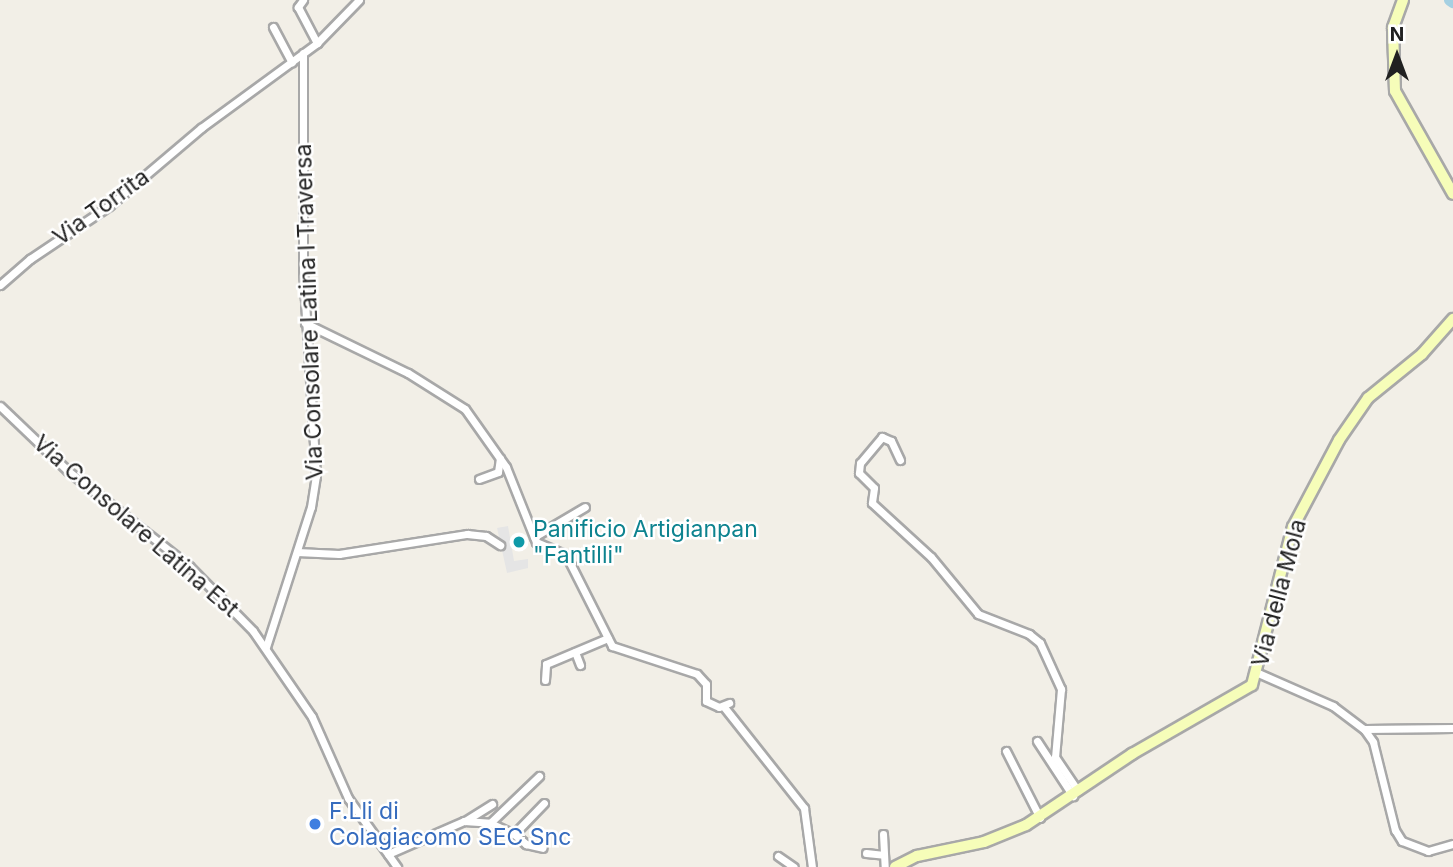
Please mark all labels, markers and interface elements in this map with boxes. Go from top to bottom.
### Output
north arrow [1362,21,1432,91]
text: N [1390,23,1404,46]
street label: Via Consolare Latina I Traversa [289,143,329,481]
street label: Via Torrita [48,163,154,251]
street label: Via Consolare Latina Est [28,429,244,623]
place label: Panificio Artigianpan "Fantilli" [533,515,758,569]
street label: Via della Mola [1246,516,1312,670]
marker: Panificio Artigianpan "Fantilli" [511,534,527,550]
place label: F.Lli di Colagiacomo SEC Snc [329,797,571,851]
marker: F.Lli di Colagiacomo SEC Snc [307,816,323,832]

